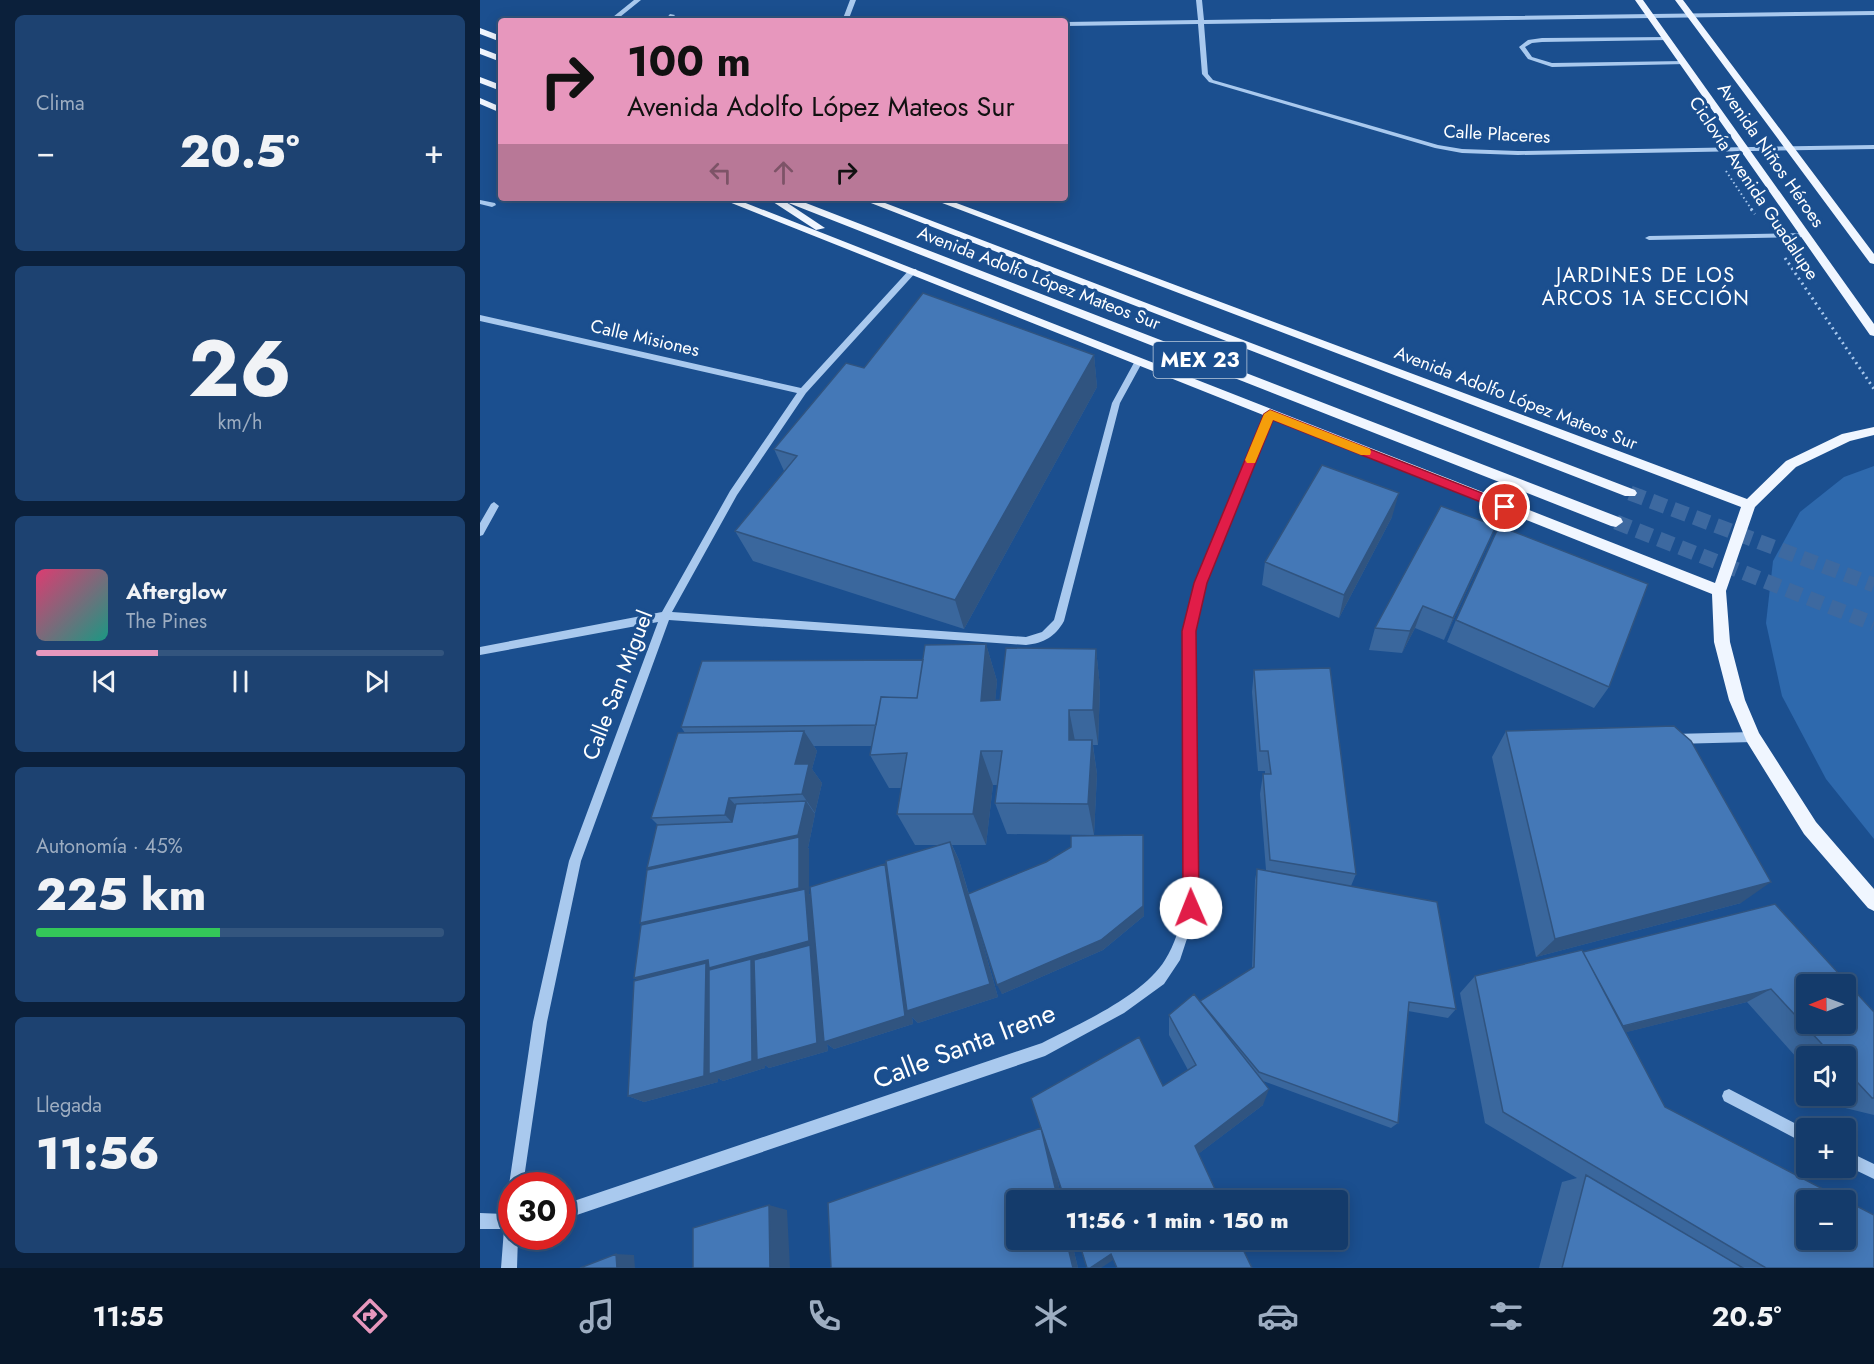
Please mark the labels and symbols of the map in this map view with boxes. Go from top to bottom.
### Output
street label: Avenida Niños Héroes [1711,77,1831,233]
street label: Ciclovía Avenida Guadalupe [1683,91,1825,285]
street label: Calle Placeres [1443,118,1551,150]
street label: Avenida Adolfo López Mateos Sur [914,220,1165,337]
district label: JARDINES DE LOS ARCOS 1A SECCIÓN [1542,261,1750,313]
street label: Calle Misiones [588,313,702,363]
street label: Avenida Adolfo López Mateos Sur [1391,340,1642,457]
road number: MEX 23 [1154,342,1246,378]
pin [1479,481,1530,532]
street label: Calle San Miguel [574,605,660,765]
position arrow [1159,876,1223,940]
north arrow [1796,974,1856,1034]
street label: Calle Santa Irene [867,993,1061,1098]
speed limit sign: 30 [498,1172,576,1250]

